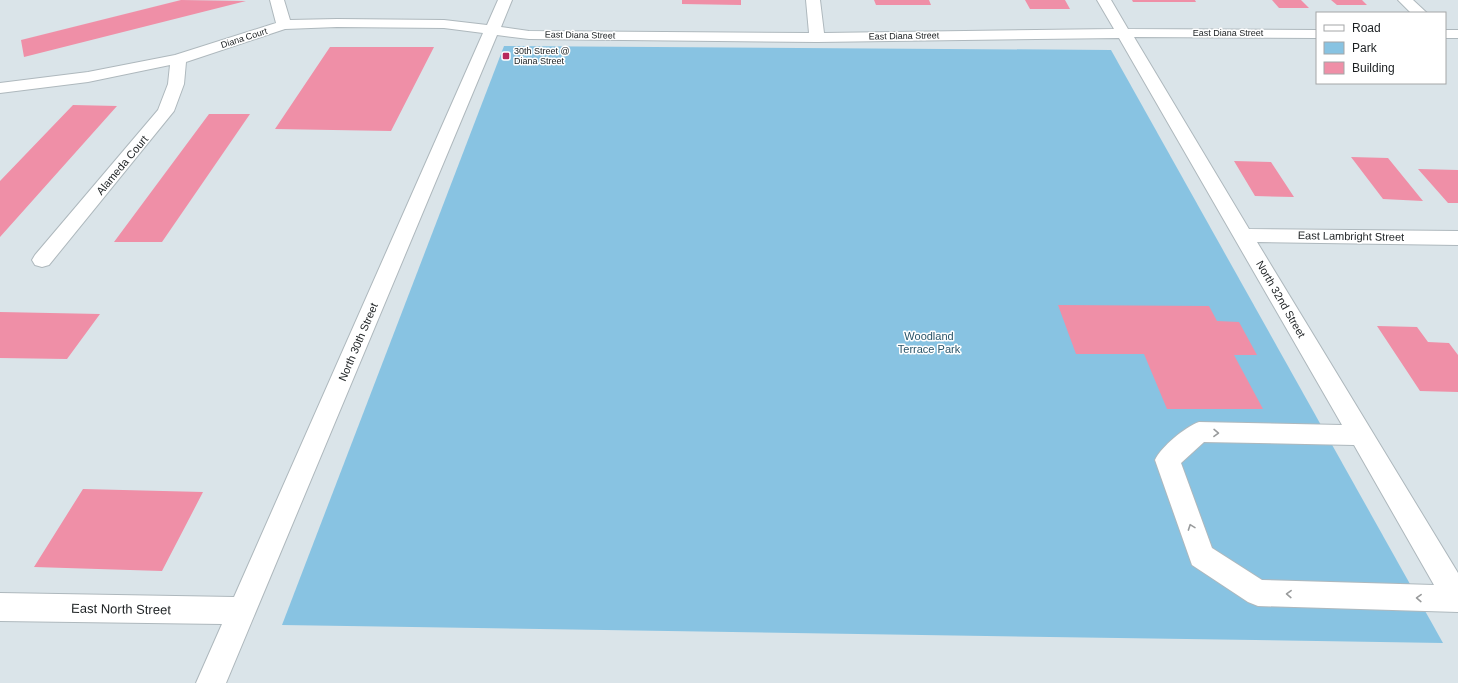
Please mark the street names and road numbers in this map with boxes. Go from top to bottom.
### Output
street label: Diana Court [220,26,269,50]
street label: East Diana Street [1193,28,1264,38]
street label: East Diana Street [545,29,616,41]
street label: East Diana Street [869,30,940,42]
street label: Alameda Court [94,133,150,197]
street label: East Lambright Street [1298,229,1404,243]
street label: North 32nd Street [1254,258,1308,340]
street label: North 30th Street [336,301,380,383]
street label: East North Street [71,601,171,617]

